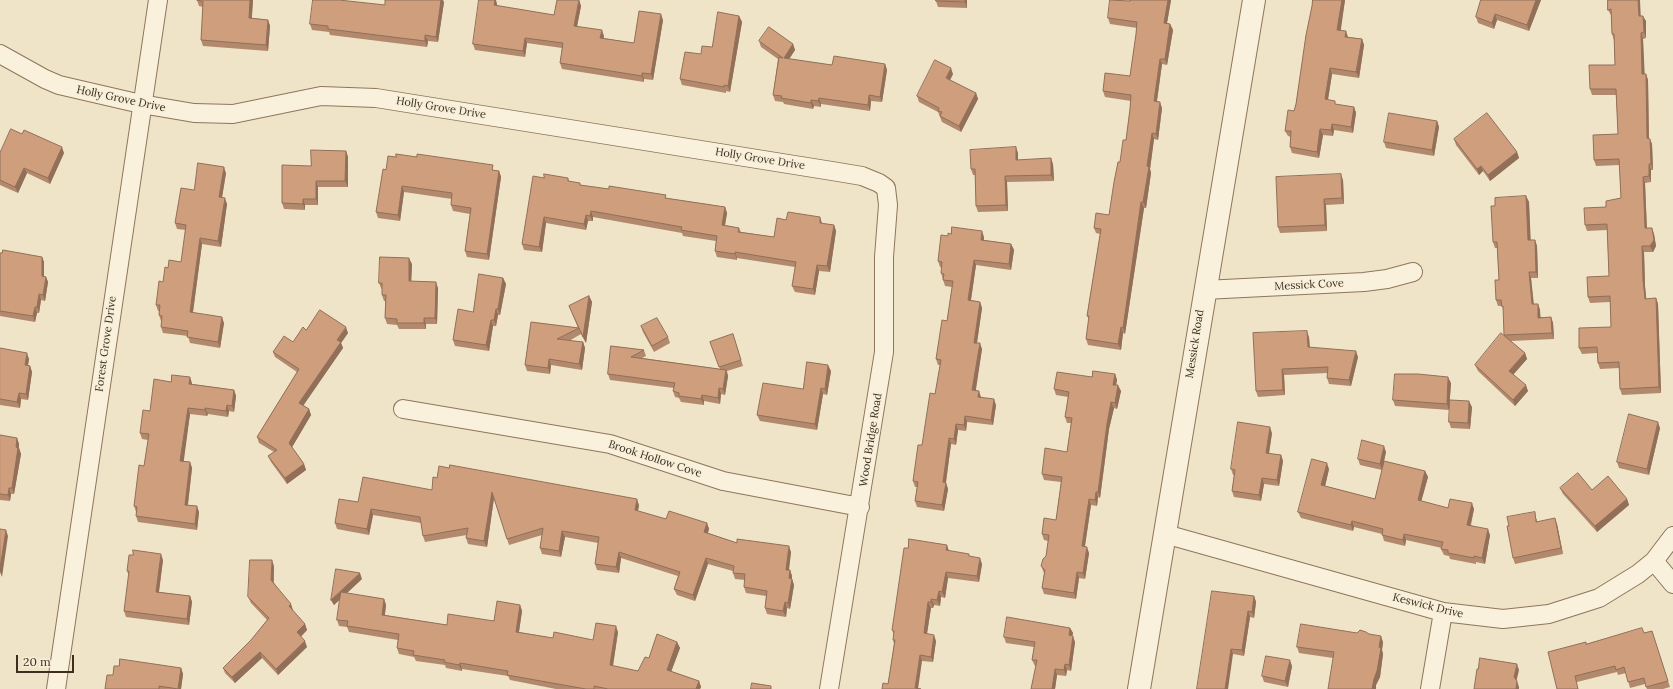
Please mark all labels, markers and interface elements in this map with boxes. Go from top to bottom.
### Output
street label: Holly Grove Drive [75,83,167,115]
street label: Holly Grove Drive [395,94,487,122]
street label: Holly Grove Drive [714,145,806,173]
street label: Messick Cove [1274,277,1344,293]
street label: Forest Grove Drive [93,295,119,393]
street label: Messick Road [1183,309,1207,379]
street label: Wood Bridge Road [857,392,885,488]
street label: Brook Hollow Cove [607,438,703,480]
street label: Keswick Drive [1391,591,1465,621]
scale bar [18,647,76,673]
text: 20 m [23,654,51,669]

